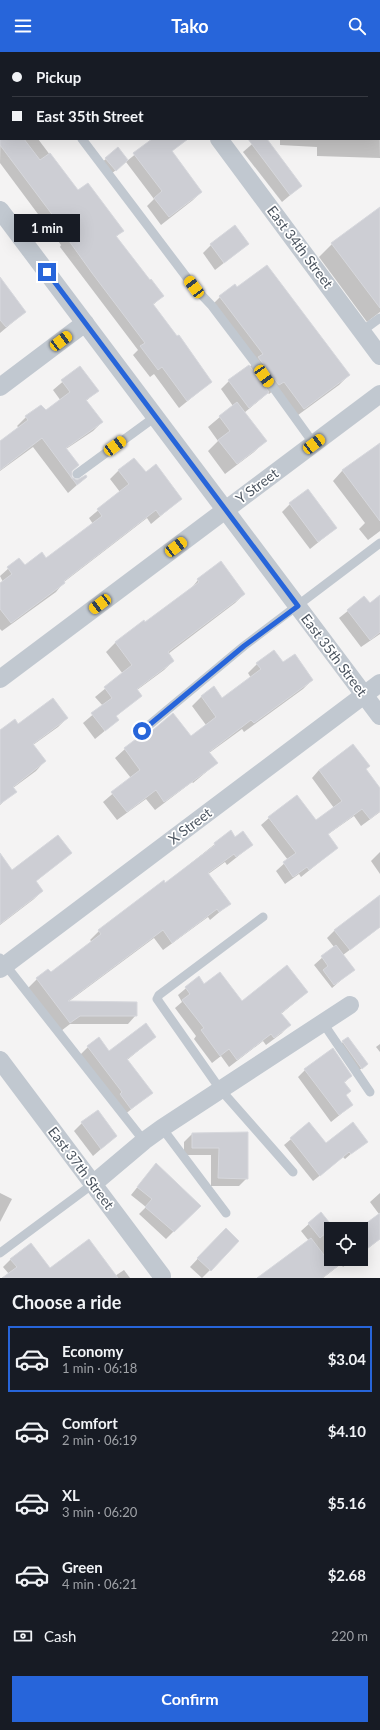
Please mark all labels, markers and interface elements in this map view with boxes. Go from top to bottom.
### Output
icon: menu [12,15,34,37]
text: Tako [171,15,209,37]
icon: search [346,15,368,37]
text: Pickup [36,68,81,86]
text: East 35th Street [36,107,143,125]
street label: East 34th Street [264,202,337,291]
callout: 1 min [14,214,80,242]
text: 1 min [31,220,63,236]
route end [38,263,56,281]
car [182,274,206,300]
car [48,329,74,353]
car [252,363,276,389]
car [301,432,327,456]
car [102,434,128,458]
street label: Y Street [232,464,281,507]
car [163,535,189,559]
car [87,592,113,616]
street label: East 35th Street [298,610,371,699]
route start [133,722,151,740]
street label: X Street [165,804,215,847]
street label: East 37th Street [45,1123,118,1212]
map controls [324,1222,368,1266]
button: locate [324,1222,368,1266]
text: Choose a ride [12,1291,121,1313]
icon: car [14,1341,50,1377]
text: Economy [62,1342,123,1360]
text: $3.04 [328,1350,366,1368]
text: 1 min · 06:18 [62,1360,137,1376]
icon: car [14,1413,50,1449]
text: Comfort [62,1414,118,1432]
text: $4.10 [328,1422,366,1440]
text: 2 min · 06:19 [62,1432,137,1448]
icon: car [14,1485,50,1521]
text: XL [62,1486,80,1504]
text: $5.16 [328,1494,366,1512]
text: 3 min · 06:20 [62,1504,137,1520]
icon: car [14,1557,50,1593]
text: Green [62,1558,103,1576]
text: $2.68 [328,1566,366,1584]
text: 4 min · 06:21 [62,1576,137,1592]
icon: cash [12,1625,34,1647]
text: Cash [44,1627,76,1645]
text: 220 m [331,1628,368,1644]
button: Confirm [12,1676,368,1722]

